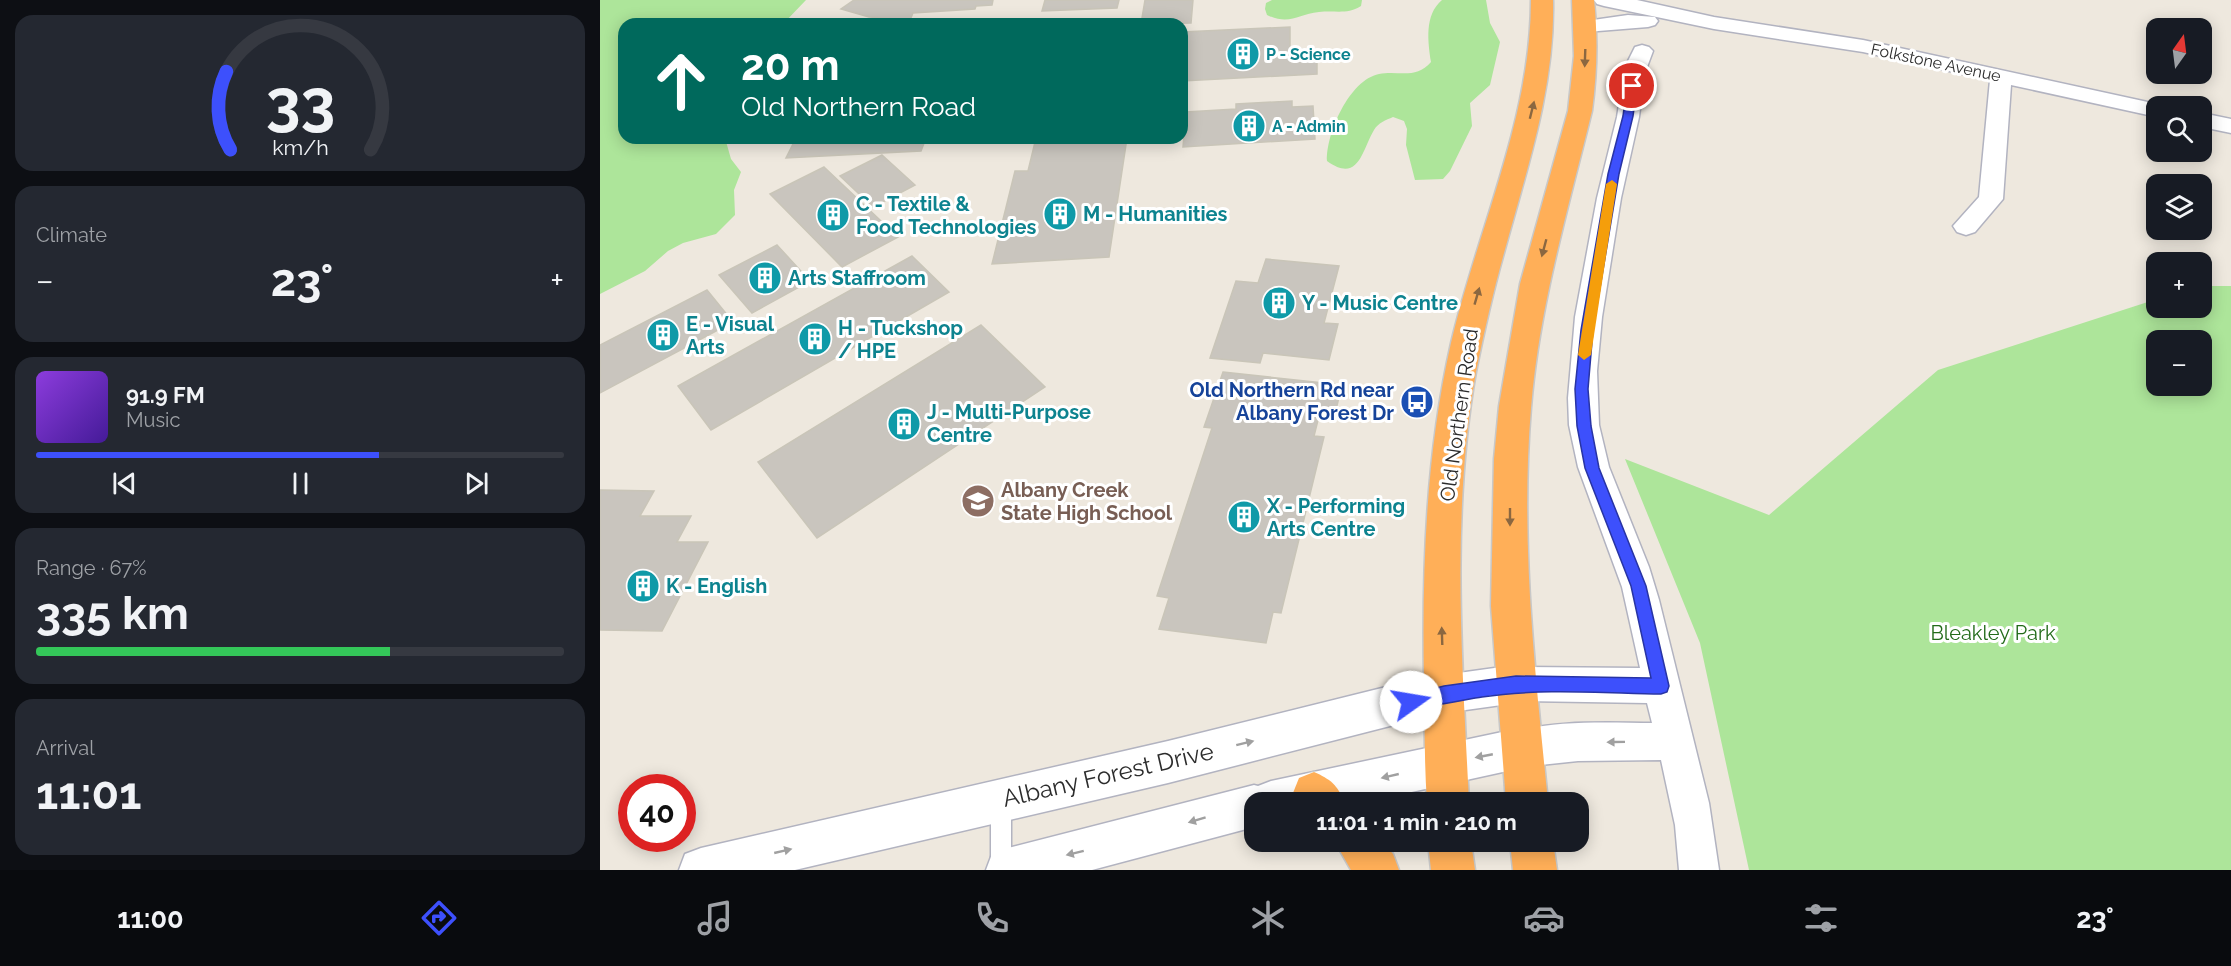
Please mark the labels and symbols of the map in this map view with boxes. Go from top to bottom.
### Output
north arrow [2146,18,2212,84]
building icon: P - Science [1225,36,1261,72]
street label: Folkstone Avenue [1869,39,2003,86]
place label: P - Science [1266,45,1351,64]
one-way arrow [1580,49,1590,68]
pin [1606,60,1657,111]
one-way arrow [1528,100,1538,119]
building icon: A - Admin [1231,108,1267,144]
place label: A - Admin [1272,117,1346,136]
place label: C - Textile & Food Technologies [856,192,1036,239]
building icon: M - Humanities [1042,196,1078,232]
building icon: C - Textile & Food Technologies [815,197,851,233]
place label: M - Humanities [1083,202,1228,226]
one-way arrow [1539,239,1549,258]
building icon: Arts Staffroom [747,260,783,296]
place label: Arts Staffroom [788,266,926,290]
building icon: Y - Music Centre [1261,285,1297,321]
one-way arrow [1473,287,1482,305]
place label: Y - Music Centre [1302,291,1458,315]
place label: E - Visual Arts [686,312,775,359]
place label: H - Tuckshop / HPE [838,316,963,363]
building icon: E - Visual Arts [645,317,681,353]
building icon: H - Tuckshop / HPE [797,321,833,357]
street label: Old Northern Road [1435,327,1483,503]
place label: Old Northern Rd near Albany Forest Dr [1190,378,1394,425]
bus stop icon: Old Northern Rd near Albany Forest Dr [1399,384,1435,420]
place label: J - Multi-Purpose Centre [927,400,1091,447]
building icon: J - Multi-Purpose Centre [886,406,922,442]
place label: Albany Creek State High School [1001,478,1173,525]
school or university icon: Albany Creek State High School [960,483,996,519]
place label: X - Performing Arts Centre [1266,494,1405,541]
building icon: X - Performing Arts Centre [1226,499,1262,535]
one-way arrow [1505,508,1515,527]
building icon: K - English [625,568,661,604]
place label: K - English [666,574,767,598]
park label: Bleakley Park [1930,621,2056,645]
one-way arrow [1437,626,1446,645]
position arrow [1379,670,1443,734]
street label: Albany Forest Drive [1000,736,1216,813]
one-way arrow [1236,737,1254,747]
one-way arrow [1607,737,1626,746]
one-way arrow [1474,751,1493,761]
one-way arrow [1381,772,1399,782]
speed limit sign: 40 [618,774,696,852]
one-way arrow [1188,816,1206,825]
one-way arrow [773,845,792,855]
one-way arrow [1066,849,1085,859]

